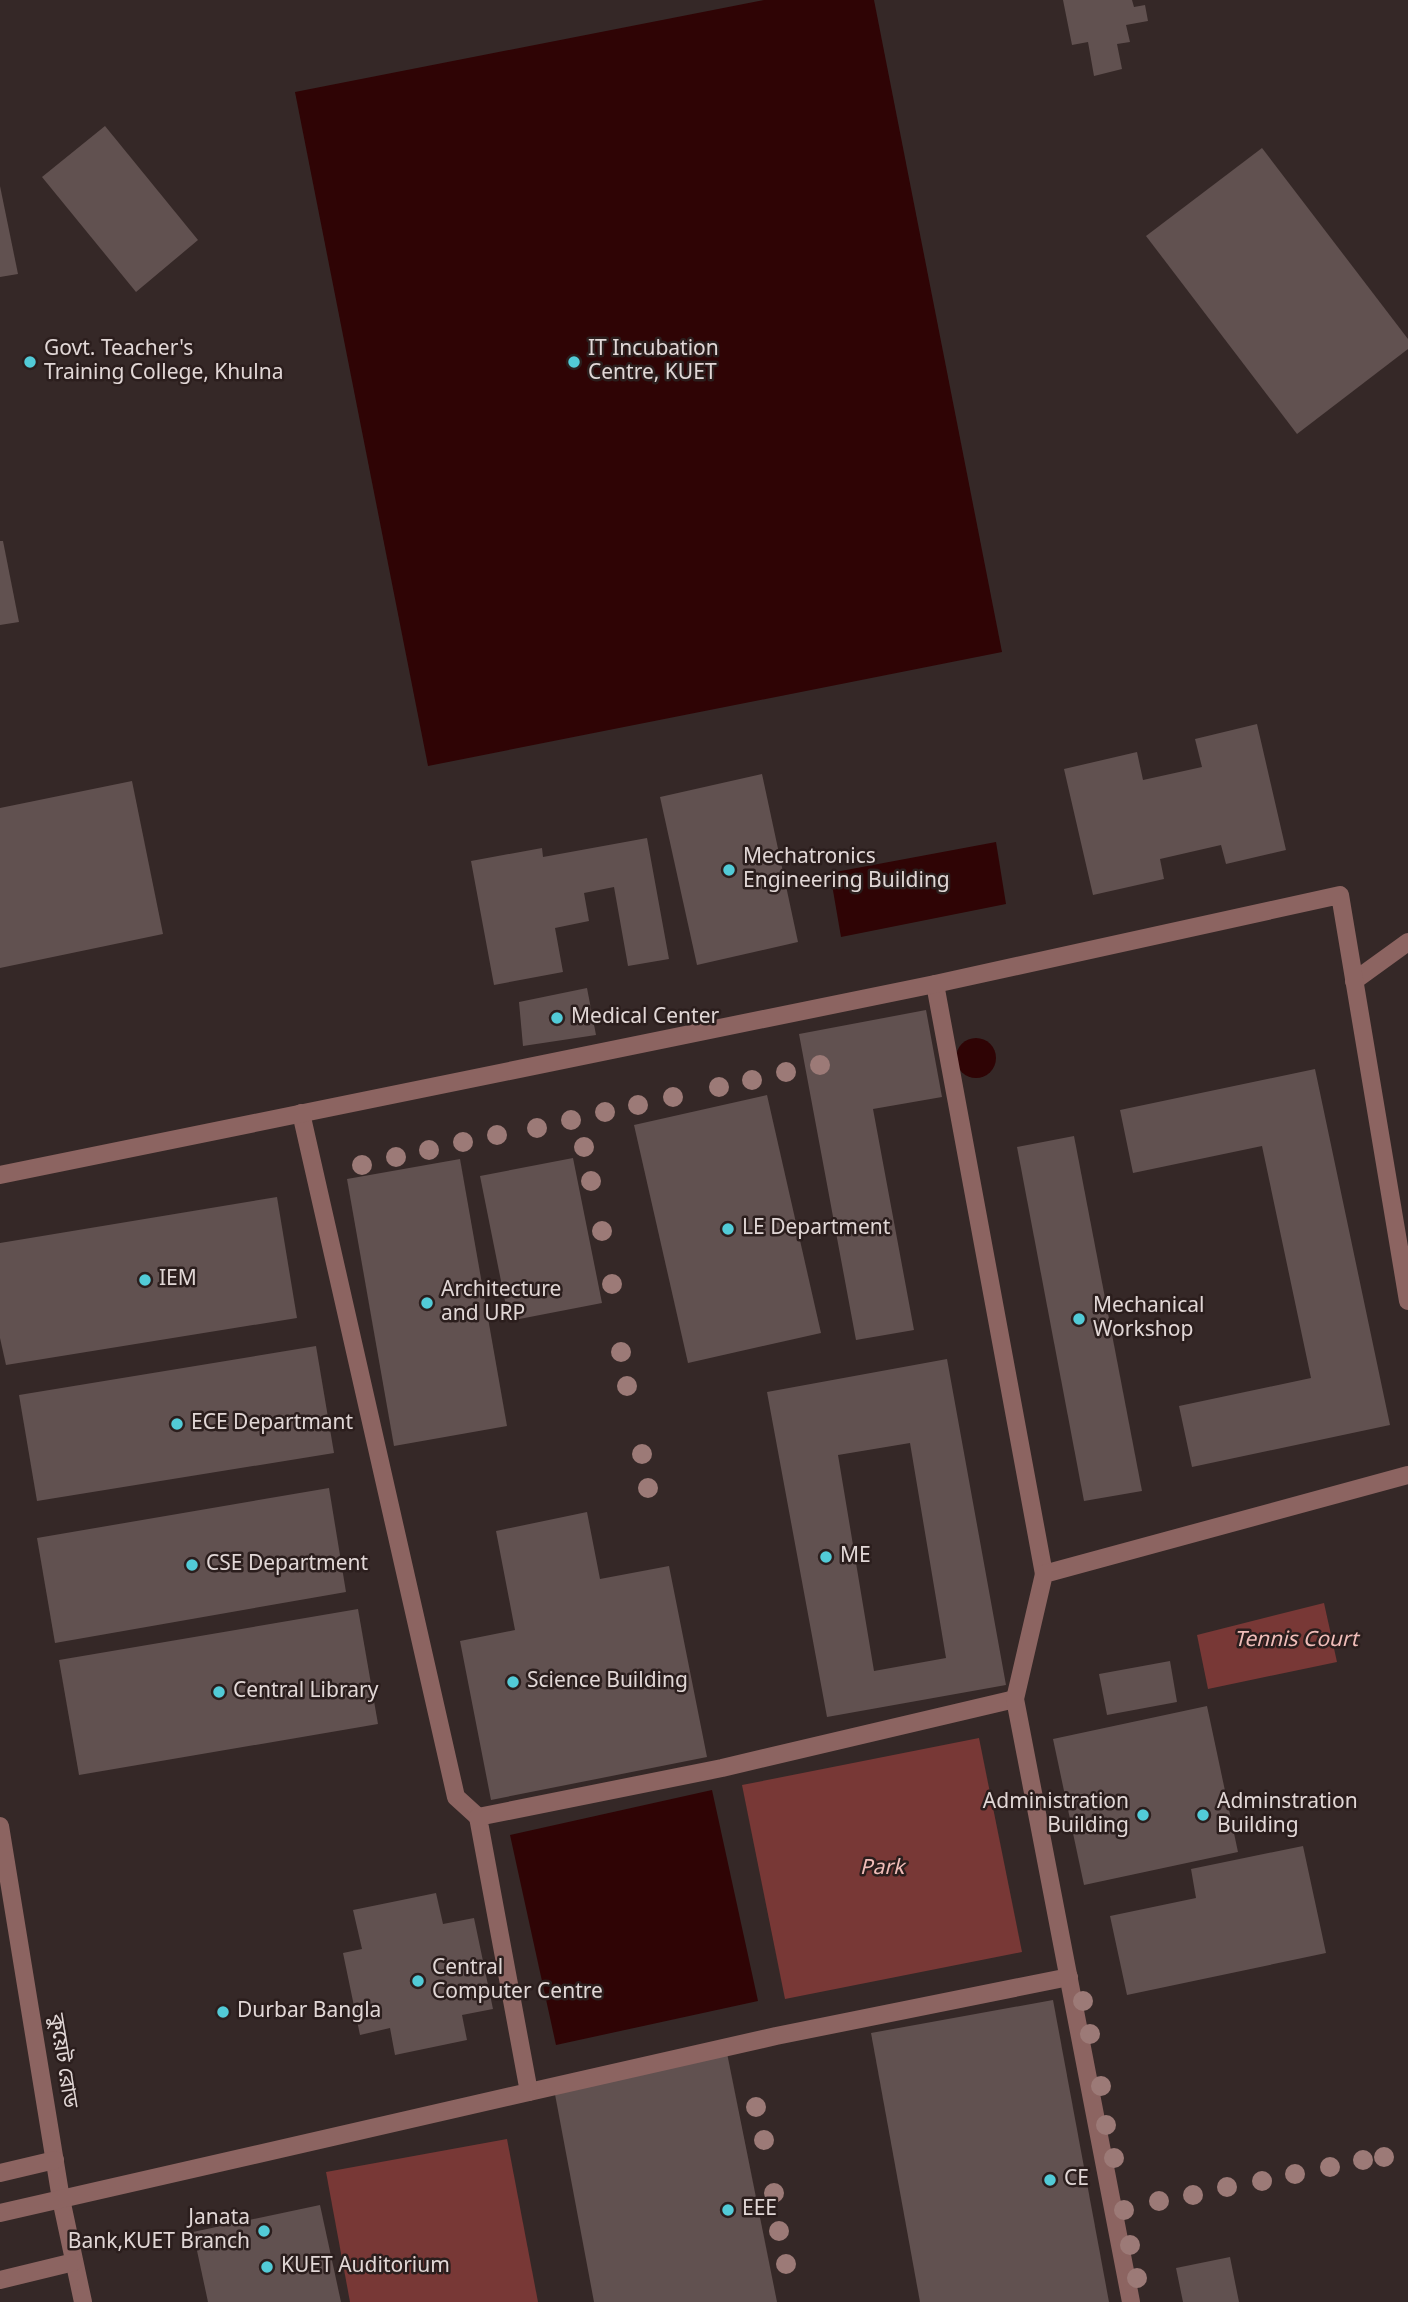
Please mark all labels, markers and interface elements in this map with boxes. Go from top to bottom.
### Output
place label: Govt. Teacher's Training College, Khulna [44,336,283,388]
place label: IT Incubation Centre, KUET [588,336,719,388]
marker: Govt. Teacher's Training College, Khulna [22,354,38,370]
marker: IT Incubation Centre, KUET [566,354,582,370]
place label: Mechatronics Engineering Building [743,844,950,896]
marker: Mechatronics Engineering Building [721,862,737,878]
place label: Medical Center [571,1004,719,1032]
marker: Medical Center [549,1010,565,1026]
place label: LE Department [742,1215,891,1243]
marker: LE Department [720,1221,736,1237]
place label: IEM [159,1266,197,1294]
marker: IEM [137,1272,153,1288]
place label: Architecture and URP [441,1277,561,1329]
place label: Mechanical Workshop [1093,1293,1204,1345]
marker: Architecture and URP [419,1295,435,1311]
marker: Mechanical Workshop [1071,1311,1087,1327]
place label: ECE Departmant [191,1410,354,1438]
marker: ECE Departmant [169,1416,185,1432]
place label: ME [840,1543,871,1571]
marker: ME [818,1549,834,1565]
place label: CSE Department [206,1551,369,1579]
marker: CSE Department [184,1557,200,1573]
park label: Tennis Court [1234,1627,1360,1655]
place label: Science Building [527,1668,688,1696]
marker: Science Building [505,1674,521,1690]
place label: Central Library [233,1678,379,1706]
marker: Central Library [211,1684,227,1700]
place label: Administration Building [983,1789,1129,1841]
place label: Adminstration Building [1217,1789,1358,1841]
marker: Administration Building [1135,1807,1151,1823]
marker: Adminstration Building [1195,1807,1211,1823]
park label: Park [860,1855,907,1883]
place label: Central Computer Centre [432,1955,603,2007]
marker: Central Computer Centre [410,1973,426,1989]
place label: Durbar Bangla [237,1998,381,2026]
marker: Durbar Bangla [215,2004,231,2020]
street label: কুয়েট রোড [41,2011,83,2111]
place label: CE [1064,2166,1089,2194]
marker: CE [1042,2172,1058,2188]
place label: EEE [742,2196,777,2224]
marker: EEE [720,2202,736,2218]
place label: Janata Bank,KUET Branch [68,2205,250,2257]
marker: Janata Bank,KUET Branch [256,2223,272,2239]
place label: KUET Auditorium [281,2253,450,2281]
marker: KUET Auditorium [259,2259,275,2275]

